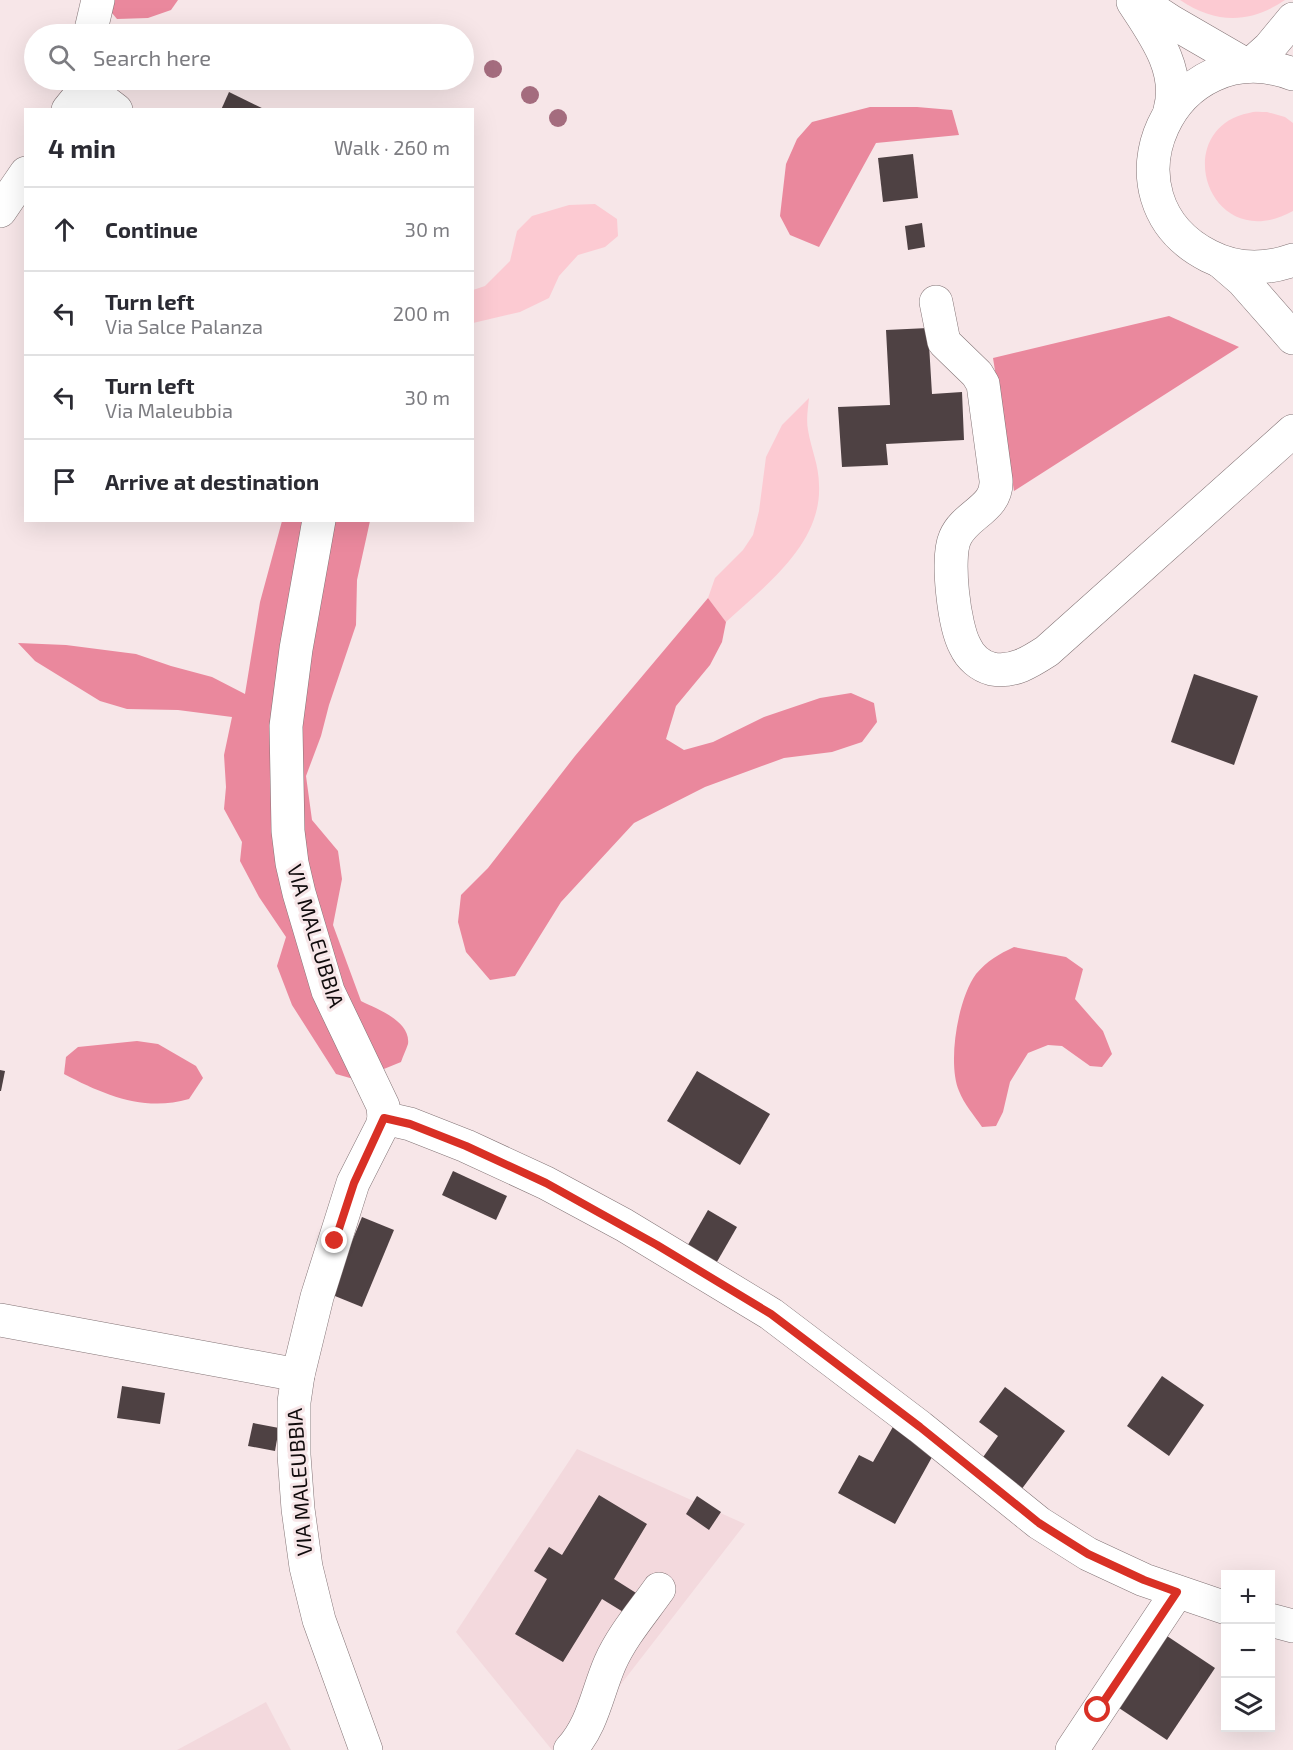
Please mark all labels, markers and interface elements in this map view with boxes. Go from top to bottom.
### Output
search box [24,24,474,90]
icon: search [45,41,78,74]
text: Search here [93,44,211,70]
text: 4 min [48,132,116,163]
text: Walk · 260 m [334,135,450,159]
icon: ahead [48,213,81,246]
text: Continue [105,216,198,242]
text: 30 m [405,217,450,241]
text: Turn left [105,288,194,314]
icon: left [48,297,81,330]
text: 200 m [393,301,450,325]
text: Via Salce Palanza [105,314,263,338]
text: Turn left [105,372,194,398]
icon: left [48,381,81,414]
text: 30 m [405,385,450,409]
text: Via Maleubbia [105,398,233,422]
icon: arrive [48,465,81,498]
text: Arrive at destination [105,468,319,494]
street label: VIA MALEUBBIA [283,861,350,1010]
route end [321,1227,347,1253]
street label: VIA MALEUBBIA [281,1407,316,1557]
map controls [1221,1570,1275,1732]
button: + [1221,1570,1275,1624]
button: − [1221,1624,1275,1678]
button: layers [1221,1678,1275,1732]
route start [1084,1696,1110,1722]

